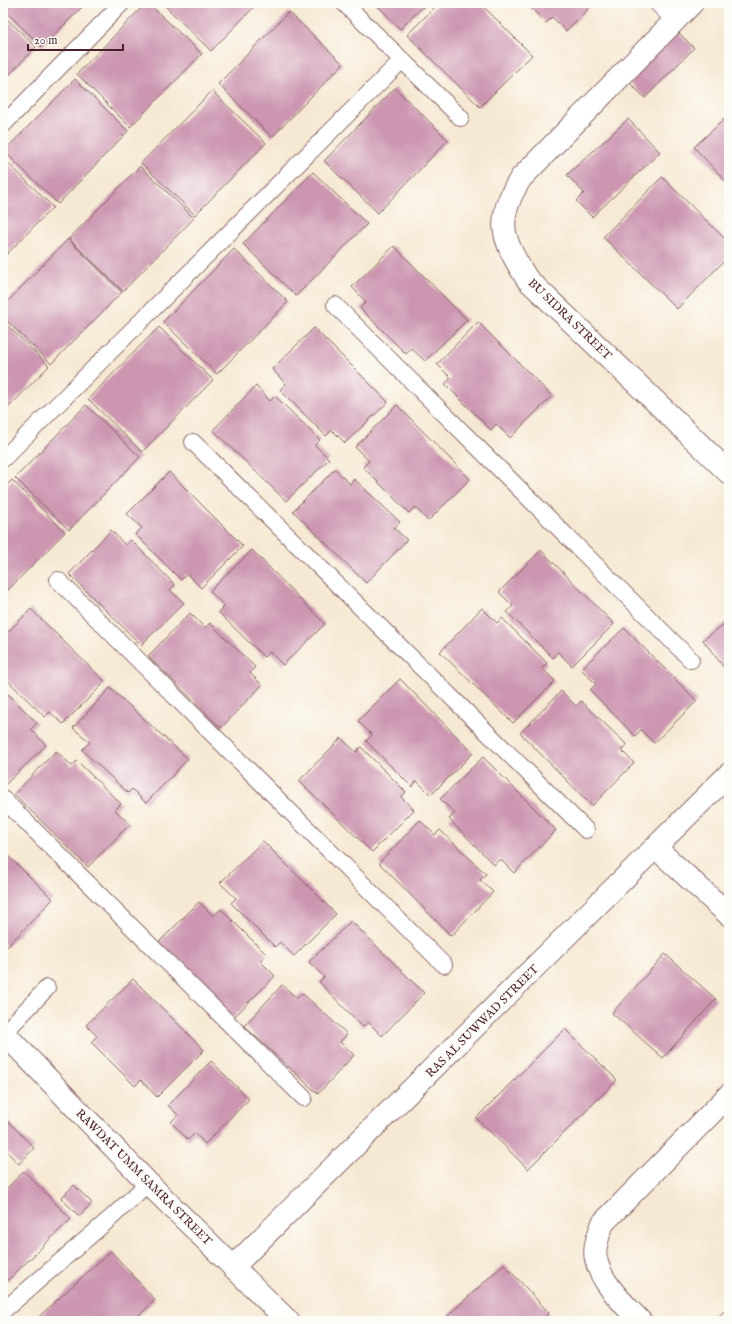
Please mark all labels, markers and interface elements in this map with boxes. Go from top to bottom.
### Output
scale bar [28,26,123,52]
text: 20 m [34,33,57,48]
street label: BU SIDRA STREET [525,276,615,363]
street label: RAS AL SUWWAD STREET [423,962,542,1081]
street label: RAWDAT UMM SAMRA STREET [72,1106,215,1249]

